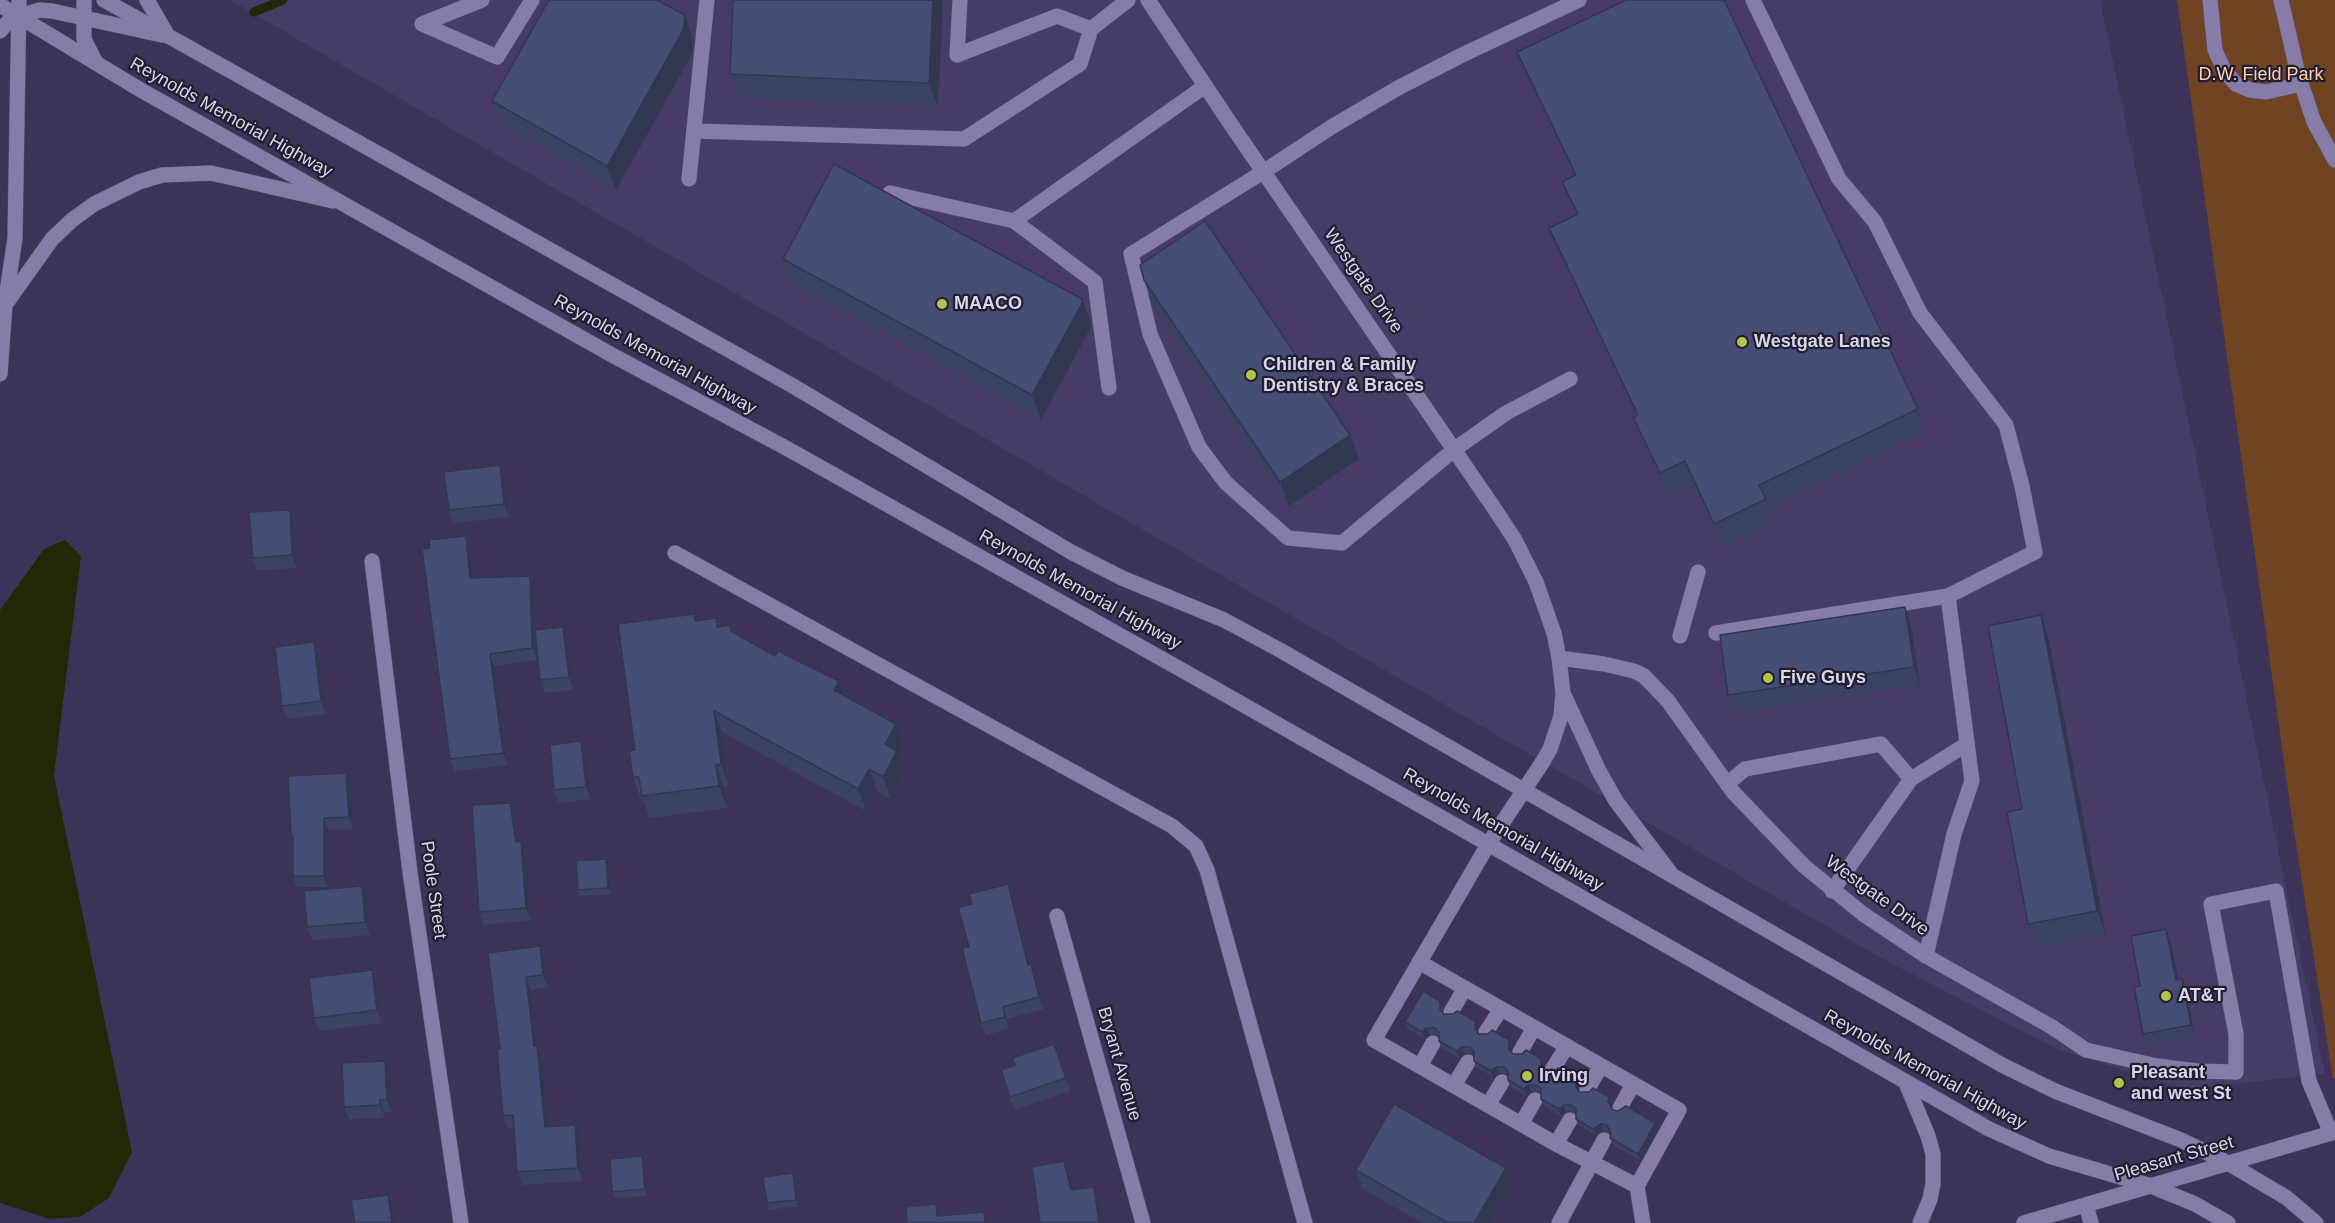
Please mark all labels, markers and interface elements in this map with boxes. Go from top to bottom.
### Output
street label: Reynolds Memorial Highway [126,53,336,183]
park label: D.W. Field Park [2198,64,2324,86]
street label: Westgate Drive [1319,225,1407,337]
street label: Reynolds Memorial Highway [550,290,760,420]
place label: MAACO [954,293,1022,315]
marker: MAACO [935,297,949,311]
place label: Westgate Lanes [1754,331,1891,353]
marker: Westgate Lanes [1735,335,1749,349]
place label: Children & Family Dentistry & Braces [1263,354,1424,397]
marker: Children & Family Dentistry & Braces [1244,368,1258,382]
street label: Reynolds Memorial Highway [975,525,1185,655]
place label: Five Guys [1780,667,1866,689]
marker: Five Guys [1761,671,1775,685]
street label: Reynolds Memorial Highway [1399,764,1607,896]
street label: Poole Street [415,839,451,941]
street label: Westgate Drive [1821,851,1933,941]
place label: AT&T [2178,985,2225,1007]
marker: AT&T [2159,989,2173,1003]
street label: Bryant Avenue [1092,1004,1146,1124]
street label: Reynolds Memorial Highway [1820,1005,2030,1135]
place label: Pleasant and west St [2131,1062,2231,1104]
place label: Irving [1539,1065,1588,1087]
marker: Irving [1520,1069,1534,1083]
marker: Pleasant and west St [2112,1076,2126,1090]
street label: Pleasant Street [2112,1132,2236,1186]

